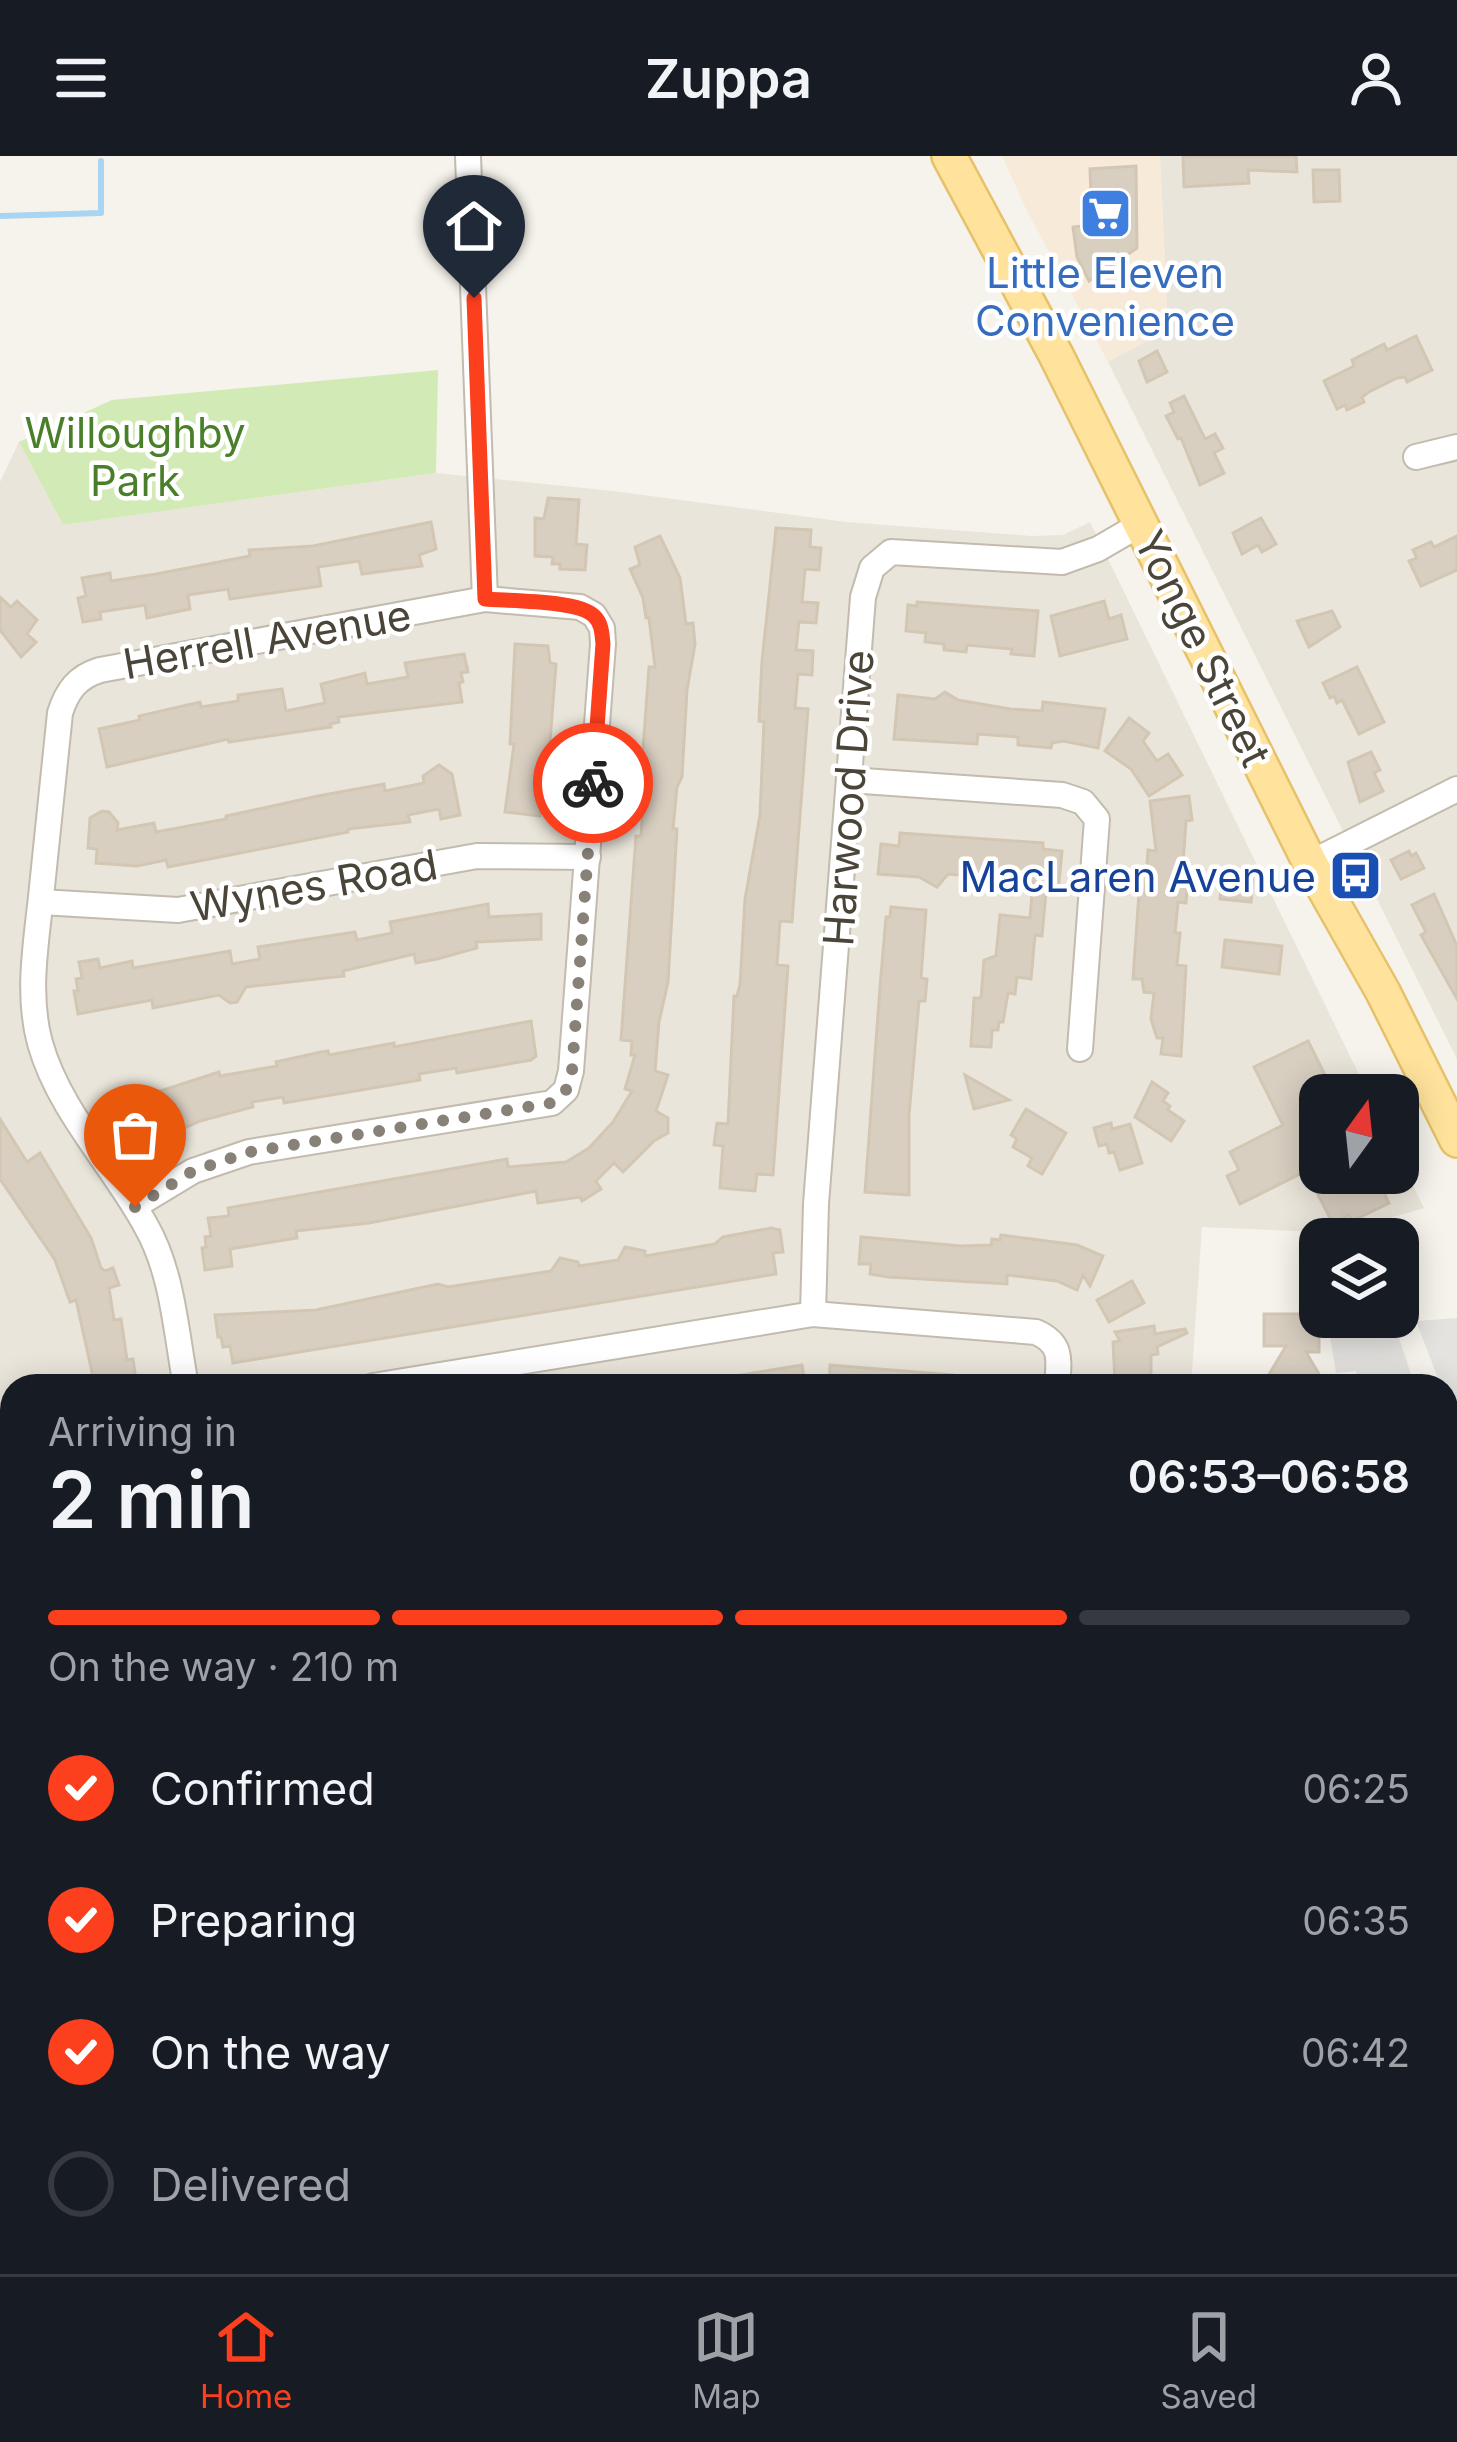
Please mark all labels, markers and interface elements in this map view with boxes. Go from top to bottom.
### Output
icon: menu [48,45,114,111]
icon: person [1343,45,1409,111]
text: Zuppa [645,46,812,111]
pin [423,175,525,298]
supermarket icon: Little Eleven Convenience [1077,185,1133,241]
icon: home [441,193,507,259]
place label: Little Eleven Convenience [975,247,1235,346]
park label: Willoughby Park [24,407,246,506]
street label: Yonge Street [1124,522,1282,774]
street label: Herrell Avenue [119,589,415,689]
street label: Harwood Drive [812,648,884,948]
courier [533,723,653,843]
icon: bike [560,750,626,816]
street label: Wynes Road [187,838,441,932]
bus stop icon: MacLaren Avenue [1327,848,1383,904]
place label: MacLaren Avenue [959,851,1316,902]
north arrow [1299,1074,1419,1194]
map controls [1299,1074,1419,1338]
pin [84,1084,186,1207]
icon: bag [102,1102,168,1168]
button: layers [1299,1218,1419,1338]
text: Arriving in [48,1408,237,1455]
text: 06:53–06:58 [1128,1449,1410,1504]
text: 2 min [48,1452,255,1547]
text: On the way · 210 m [48,1643,399,1690]
icon: check [48,1755,114,1821]
text: Confirmed [150,1761,375,1816]
text: 06:25 [1302,1765,1410,1812]
icon: check [48,1887,114,1953]
text: Preparing [150,1893,357,1948]
text: 06:35 [1302,1897,1410,1944]
icon: check [48,2019,114,2085]
text: On the way [150,2025,391,2080]
text: 06:42 [1301,2029,1410,2076]
text: Delivered [150,2157,351,2212]
tab: Home [200,2304,292,2416]
tab: Map [692,2304,761,2416]
tab: Saved [1161,2304,1257,2416]

